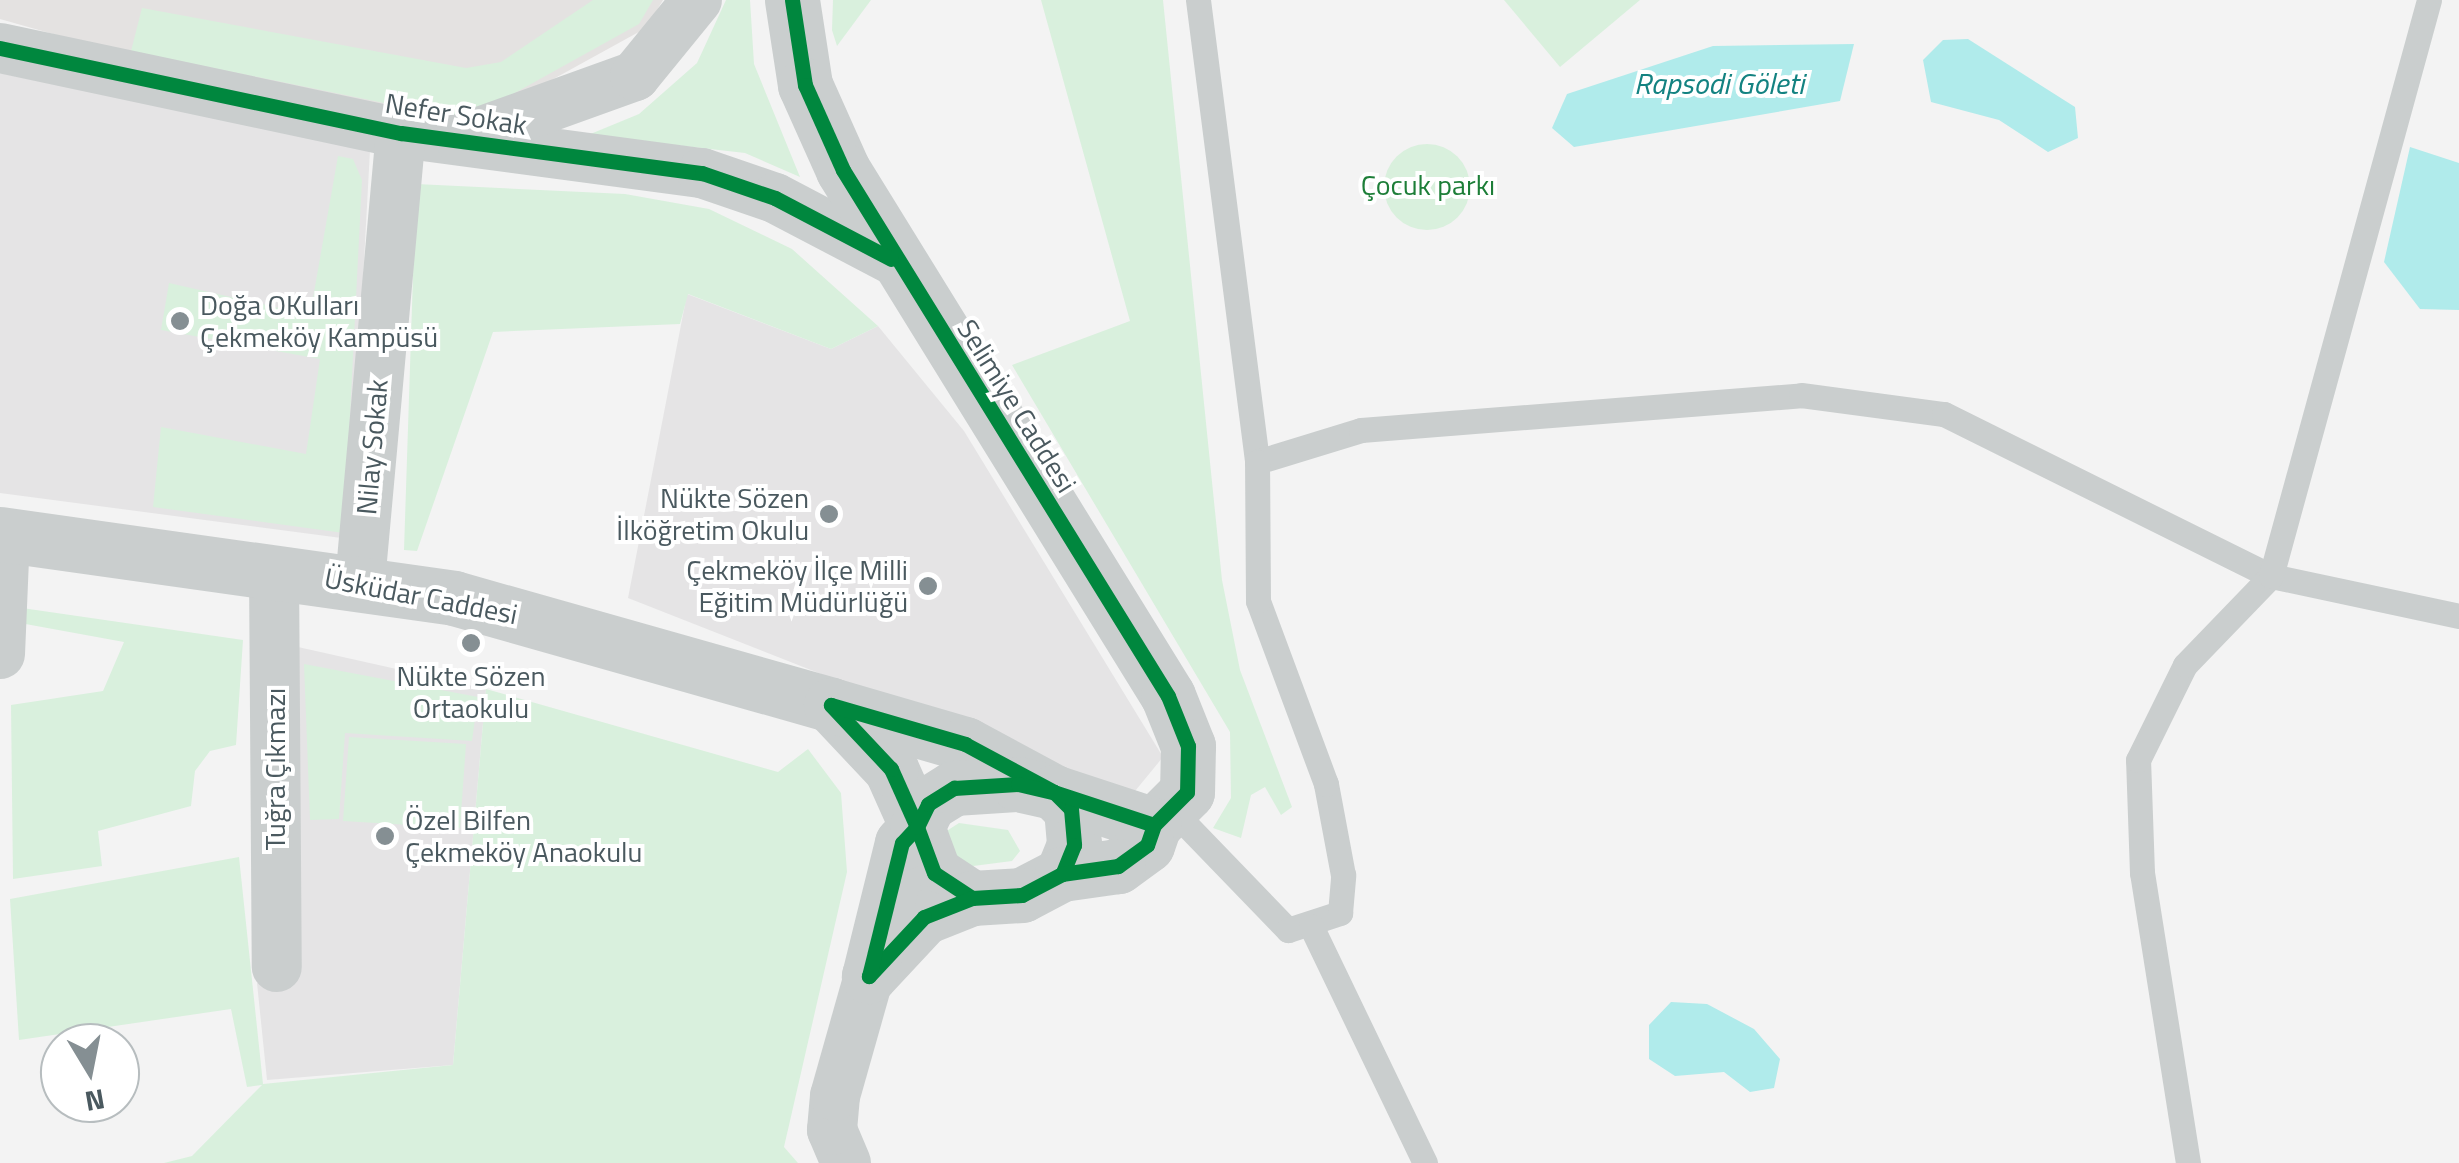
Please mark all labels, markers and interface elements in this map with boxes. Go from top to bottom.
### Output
water label: Rapsodi Göleti [1634,65,1804,101]
street label: Nefer Sokak [383,86,529,142]
park label: Çocuk parkı [1361,168,1495,202]
place label: Doğa OKulları Çekmeköy Kampüsü [200,288,438,354]
marker: Doğa OKulları Çekmeköy Kampüsü [169,310,191,332]
street label: Selimiye Caddesi [951,313,1083,499]
street label: Nilay Sokak [349,378,395,516]
place label: Nükte Sözen İlköğretim Okulu [616,481,809,547]
marker: Nükte Sözen İlköğretim Okulu [818,503,840,525]
place label: Çekmeköy İlçe Milli Eğitim Müdürlüğü [686,553,908,619]
street label: Üsküdar Caddesi [322,561,520,631]
marker: Çekmeköy İlçe Milli Eğitim Müdürlüğü [917,575,939,597]
marker: Nükte Sözen Ortaokulu [460,632,482,654]
place label: Nükte Sözen Ortaokulu [396,659,546,725]
street label: Tuğra Çıkmazı [258,688,292,850]
place label: Özel Bilfen Çekmeköy Anaokulu [405,803,642,869]
marker: Özel Bilfen Çekmeköy Anaokulu [374,825,396,847]
north arrow [40,1023,140,1123]
text: N [82,1078,108,1124]

